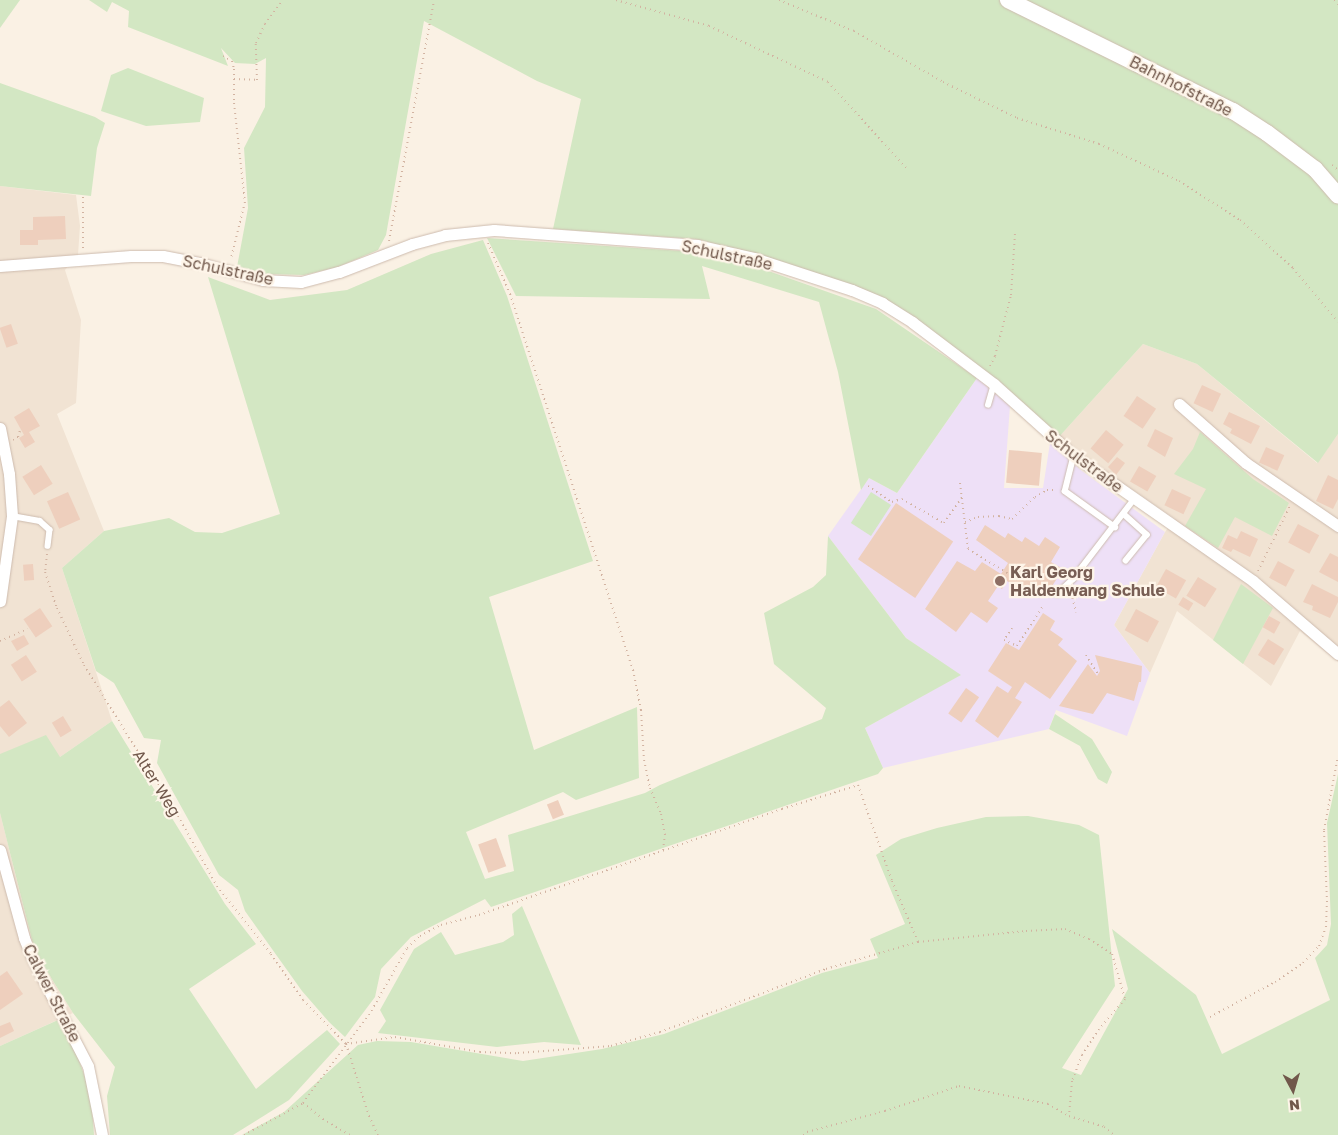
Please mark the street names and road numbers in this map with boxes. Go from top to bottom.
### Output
street label: Bahnhofstraße [1126,52,1236,120]
street label: Schulstraße [680,236,774,274]
street label: Schulstraße [181,251,275,289]
street label: Schulstraße [1041,426,1127,496]
street label: Alter Weg [129,746,185,820]
street label: Calwer Straße [19,941,85,1045]

